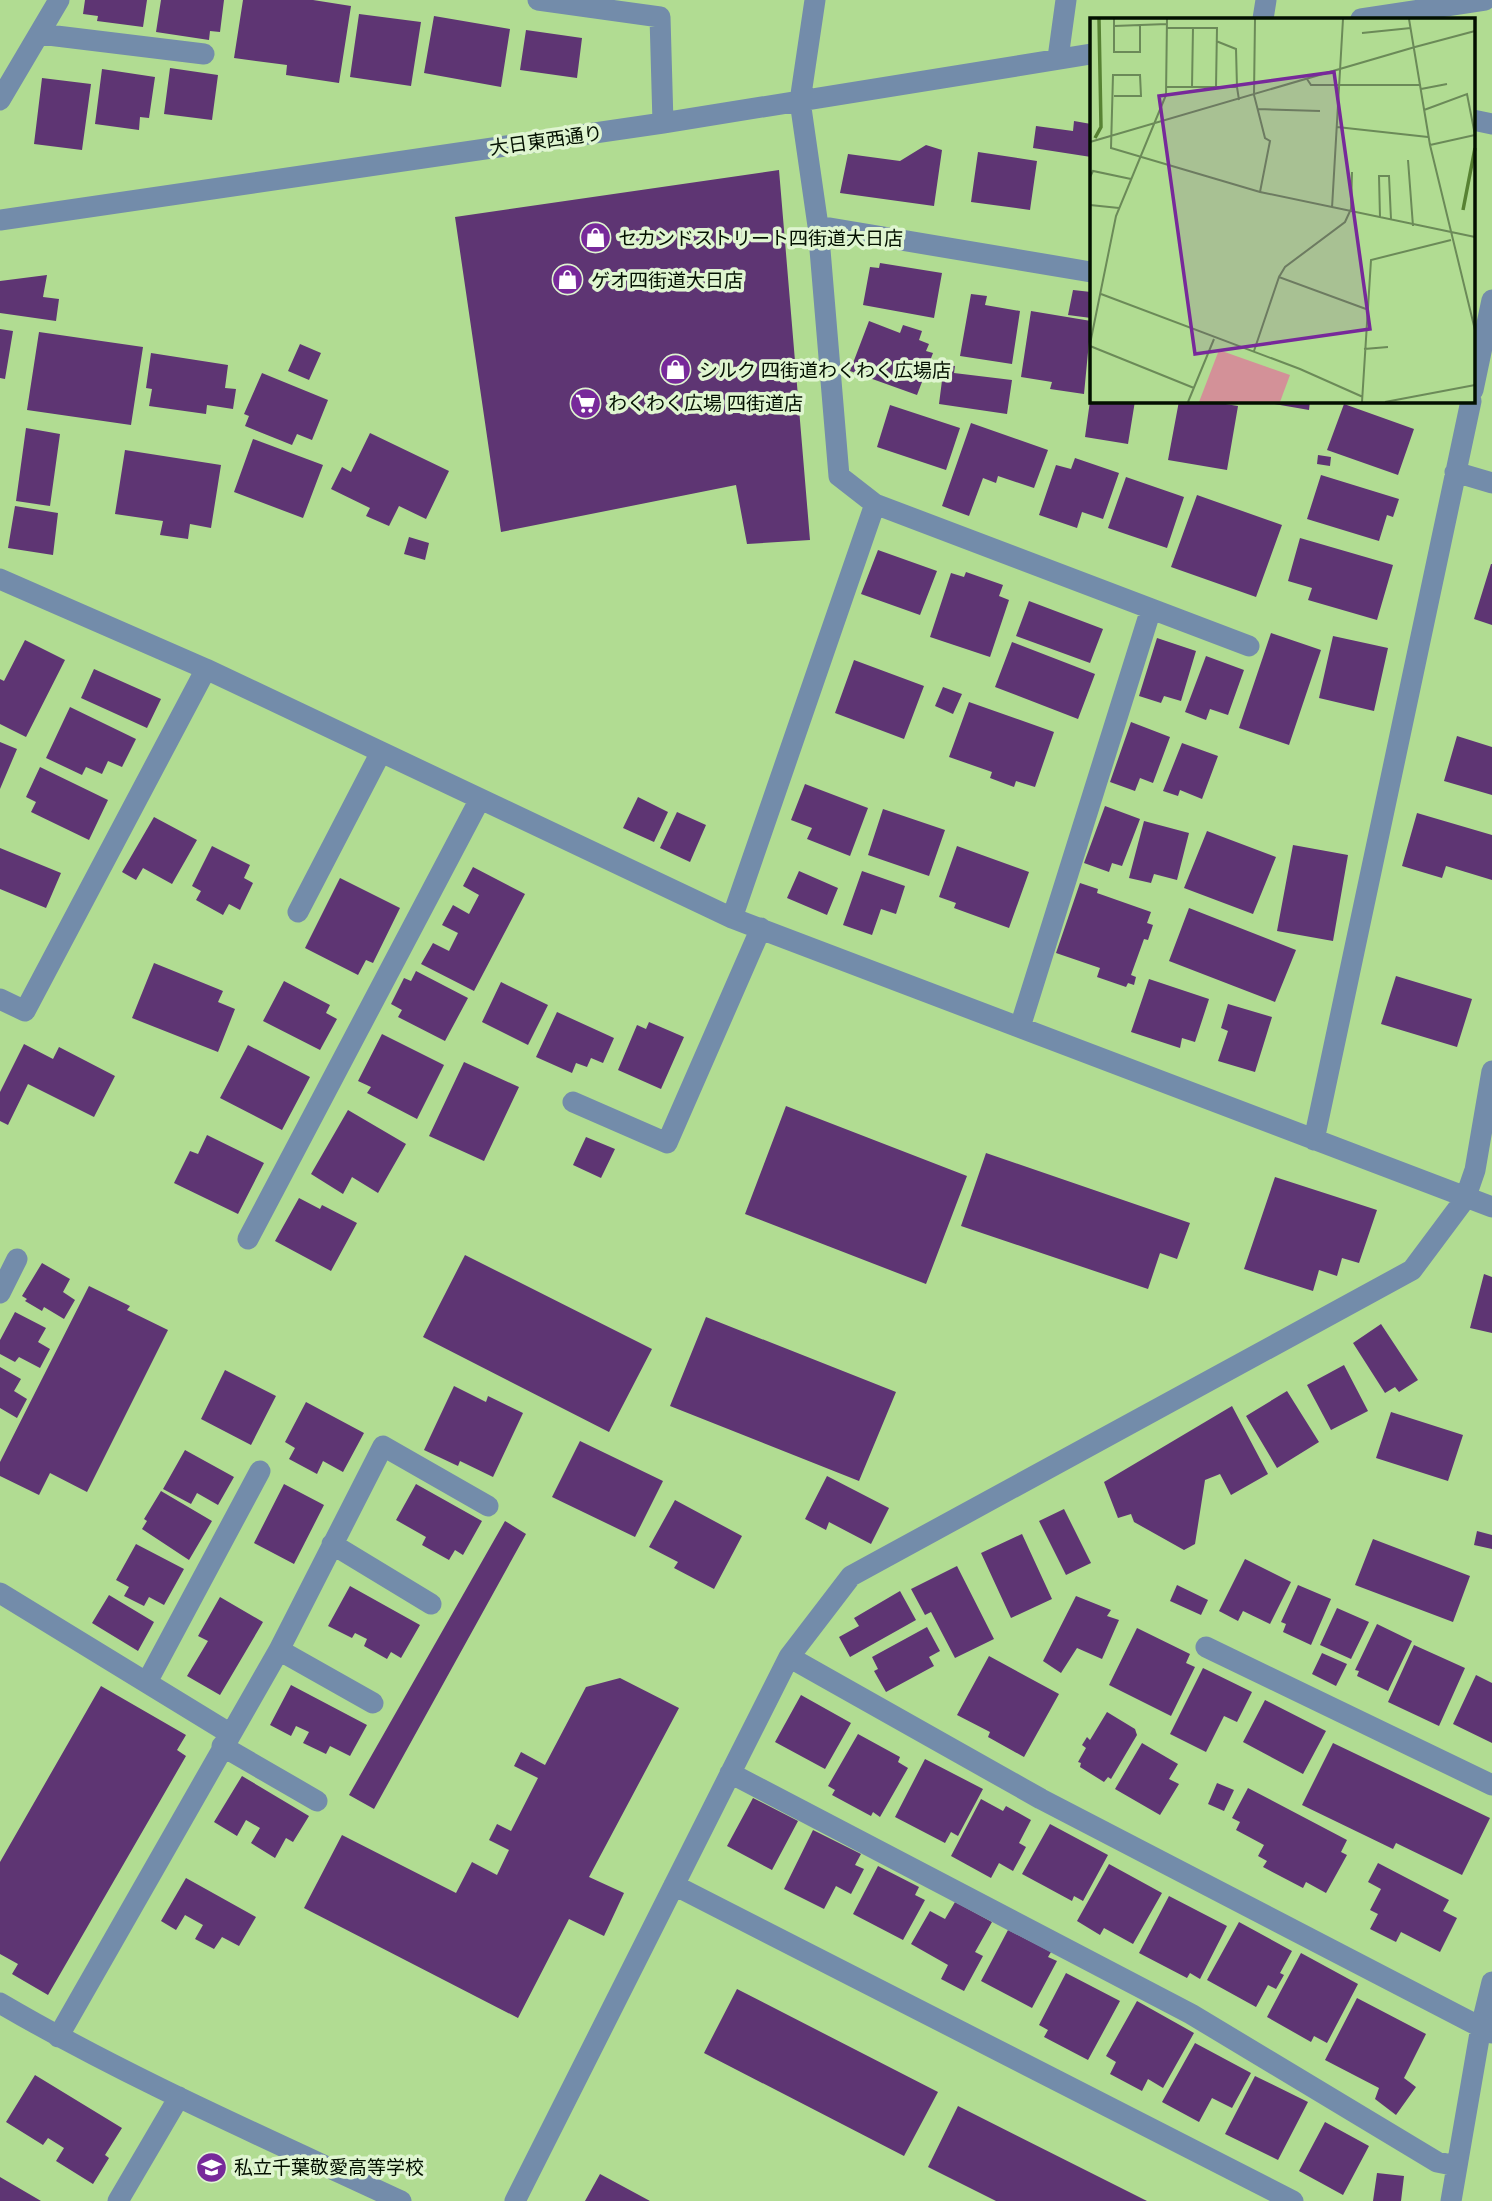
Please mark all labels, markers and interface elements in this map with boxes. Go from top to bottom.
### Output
inset map [1090,18,1474,402]
street label: 大日東西通り [488,120,604,160]
shop icon: セカンドストリート四街道大日店 [578,221,612,255]
place label: セカンドストリート四街道大日店 [618,226,903,250]
shop icon: ゲオ四街道大日店 [551,263,585,297]
place label: ゲオ四街道大日店 [591,268,743,292]
shop icon: シルク 四街道わくわく広場店 [659,353,693,387]
place label: シルク 四街道わくわく広場店 [699,358,951,382]
supermarket icon: わくわく広場 四街道店 [568,386,602,420]
place label: わくわく広場 四街道店 [608,391,803,415]
school or university icon: 私立千葉敬愛高等学校 [194,2150,228,2184]
place label: 私立千葉敬愛高等学校 [234,2155,424,2179]

